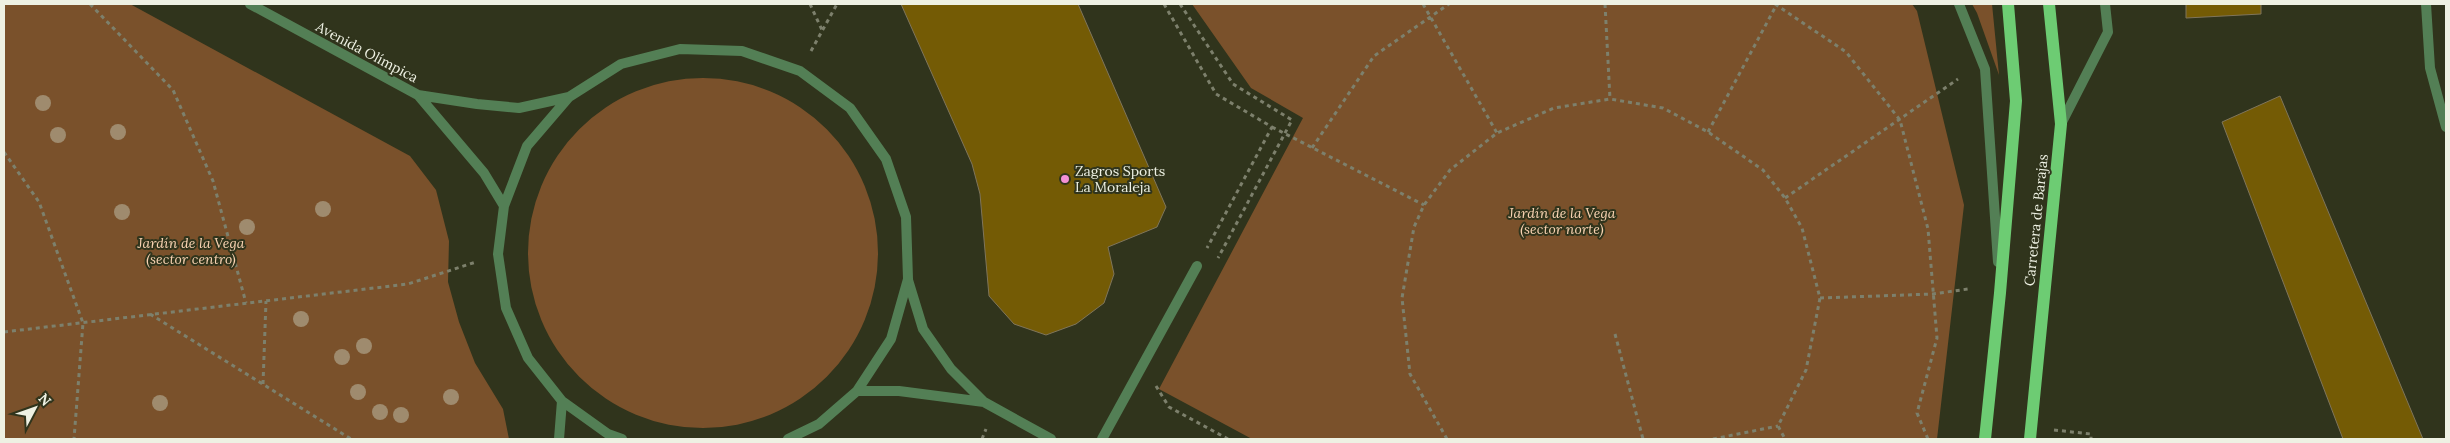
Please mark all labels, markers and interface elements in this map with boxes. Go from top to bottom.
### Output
street label: Avenida Olímpica [312,17,421,86]
street label: Carretera de Barajas [2020,153,2052,287]
place label: Zagros Sports La Moraleja [1075,162,1165,196]
marker: Zagros Sports La Moraleja [1059,173,1071,185]
park label: Jardín de la Vega (sector norte) [1508,204,1616,238]
park label: Jardín de la Vega (sector centro) [137,234,245,268]
north arrow [10,383,60,433]
text: N [34,389,55,410]

